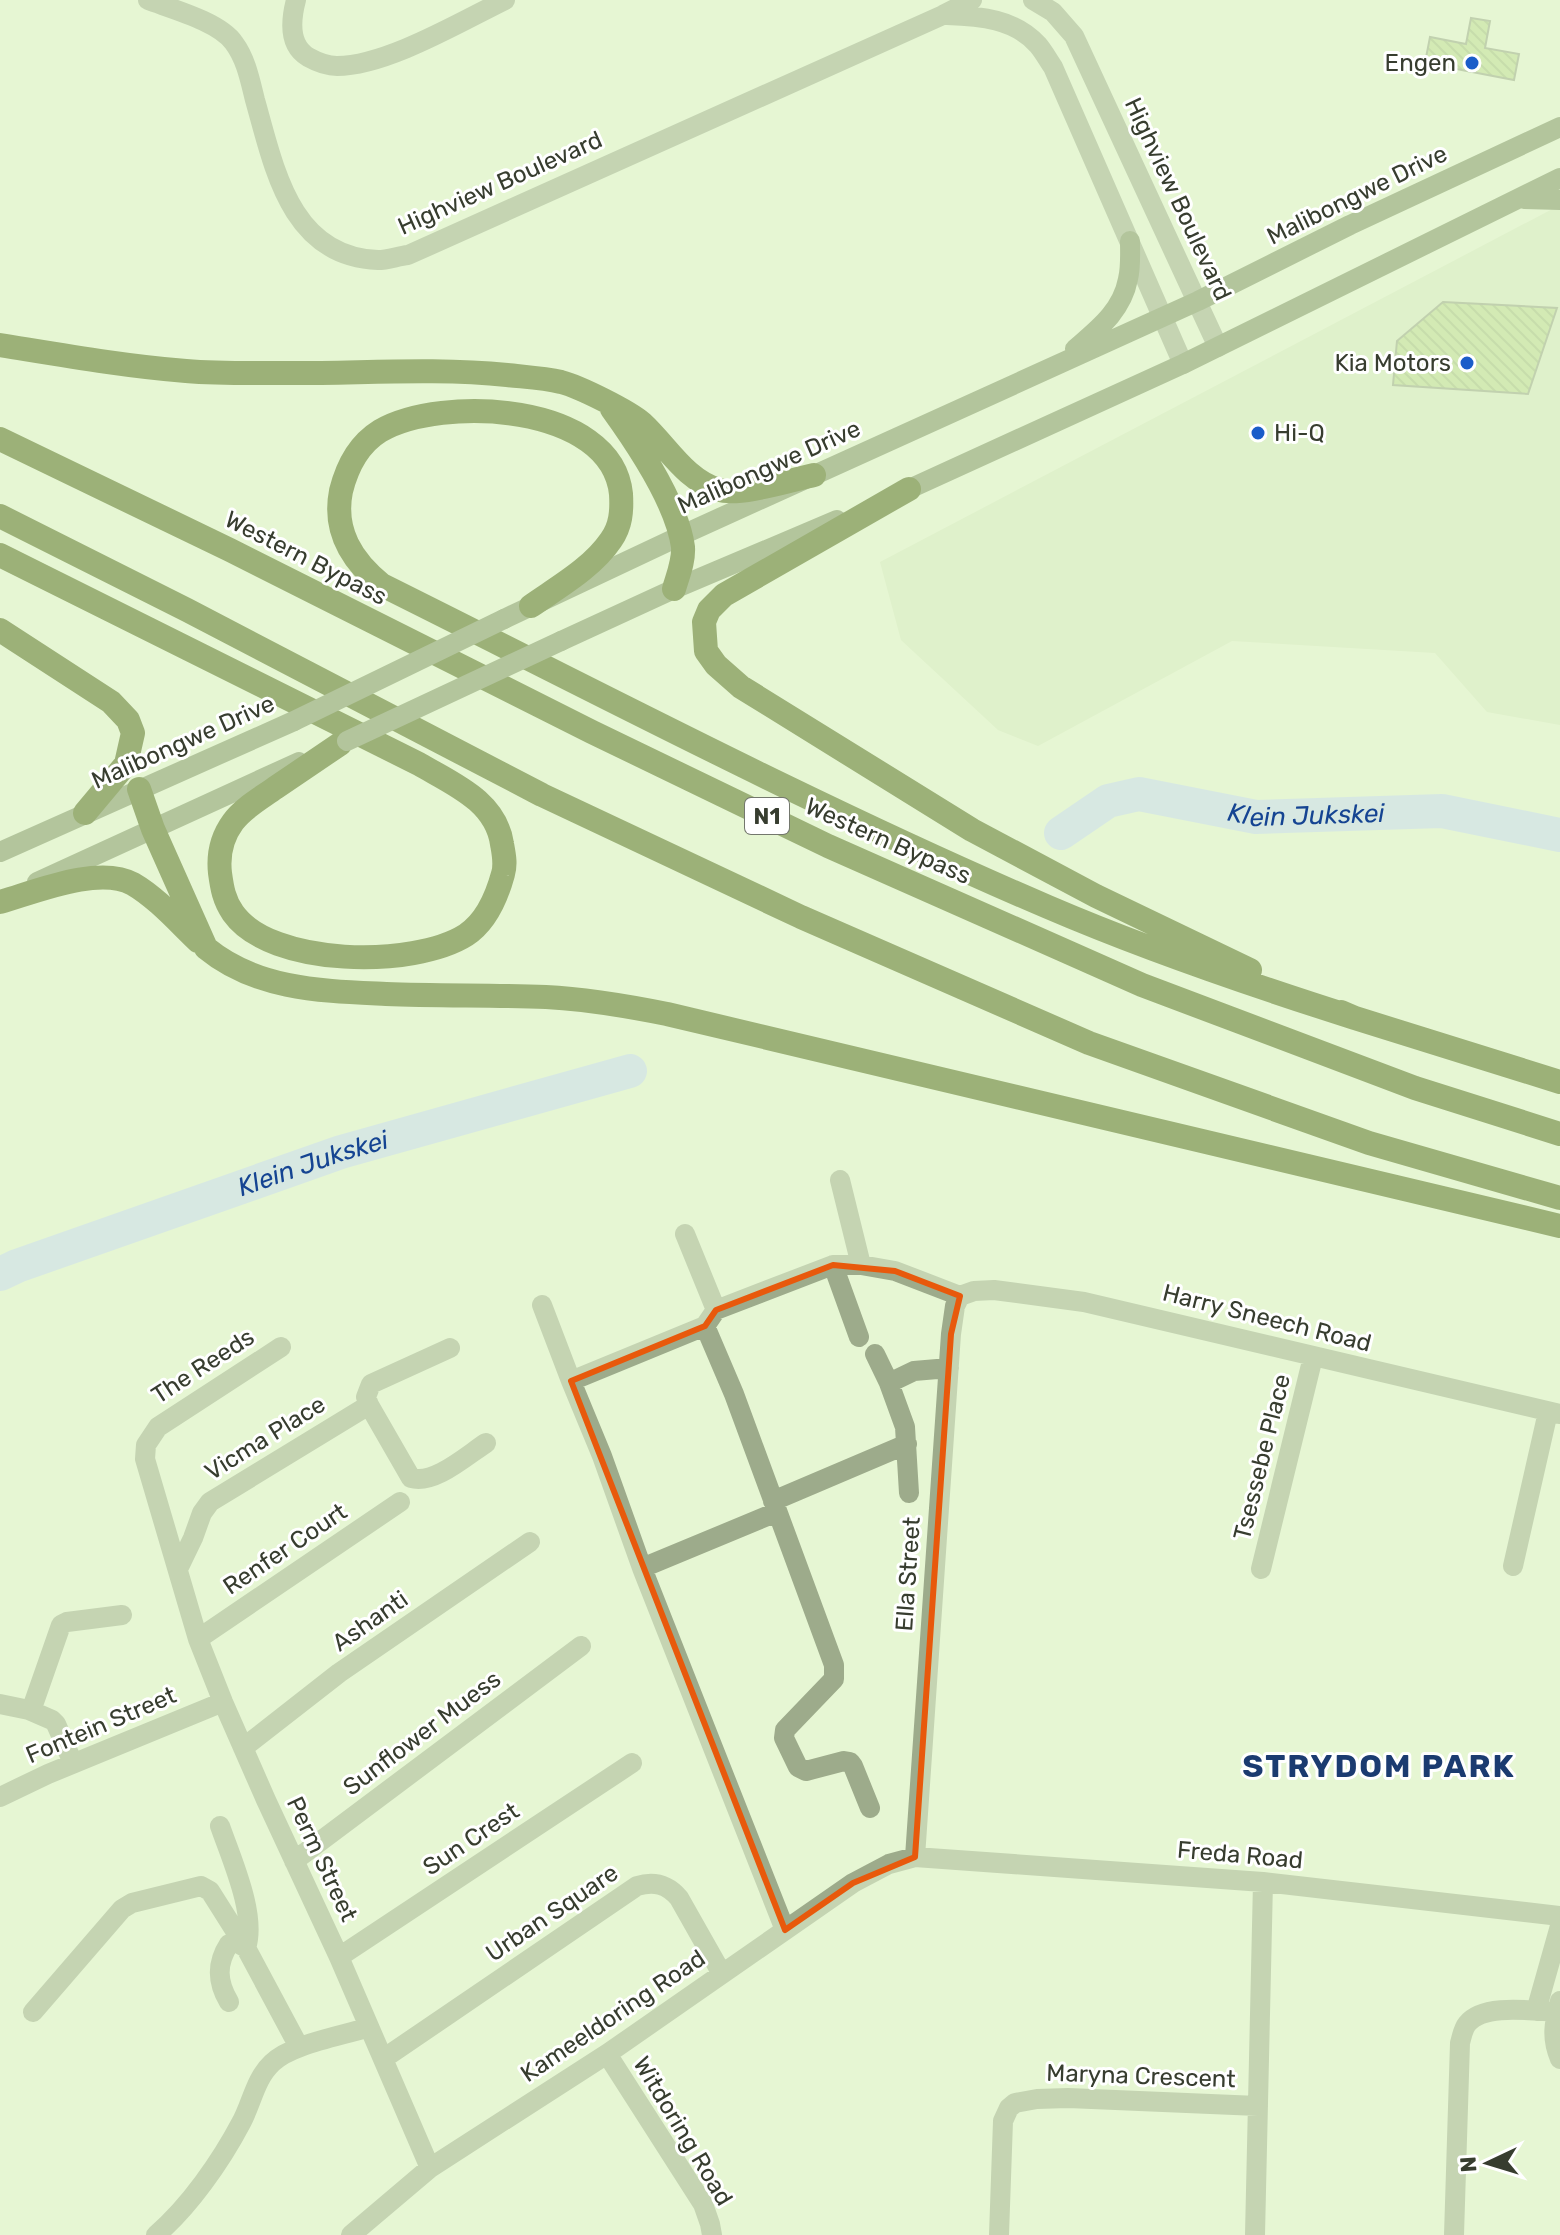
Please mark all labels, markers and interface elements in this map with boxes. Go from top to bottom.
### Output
place label: Engen [1385,49,1456,77]
marker: Engen [1463,54,1481,72]
street label: Highview Boulevard [1119,93,1237,305]
street label: Highview Boulevard [394,125,606,241]
street label: Malibongwe Drive [1262,139,1452,251]
place label: Kia Motors [1334,349,1451,377]
marker: Kia Motors [1458,354,1476,372]
street label: Malibongwe Drive [673,414,865,520]
place label: Hi-Q [1274,419,1325,447]
marker: Hi-Q [1249,424,1267,442]
street label: Western Bypass [220,505,392,611]
street label: Malibongwe Drive [87,689,279,795]
street label: Western Bypass [801,792,975,890]
water label: Klein Jukskei [1225,797,1386,833]
road number: N1 [745,798,789,834]
water label: Klein Jukskei [233,1124,392,1203]
street label: Harry Sneech Road [1160,1279,1374,1357]
street label: The Reeds [147,1323,259,1409]
street label: Tsessebe Place [1228,1371,1296,1543]
street label: Vicma Place [200,1390,330,1486]
street label: Renfer Court [218,1497,352,1601]
street label: Ella Street [890,1516,926,1632]
street label: Ashanti [327,1585,413,1657]
street label: Sunflower Muess [338,1665,506,1801]
street label: Fontein Street [22,1681,180,1769]
district label: STRYDOM PARK [1242,1747,1516,1785]
street label: Perm Street [281,1792,363,1926]
street label: Sun Crest [418,1797,524,1881]
street label: Freda Road [1176,1836,1304,1874]
street label: Urban Square [481,1859,623,1967]
street label: Kameeldoring Road [516,1944,710,2088]
street label: Witdoring Road [627,2051,739,2211]
street label: Maryna Crescent [1046,2059,1236,2093]
north arrow [1448,2123,1528,2203]
text: N [1455,2156,1483,2173]

